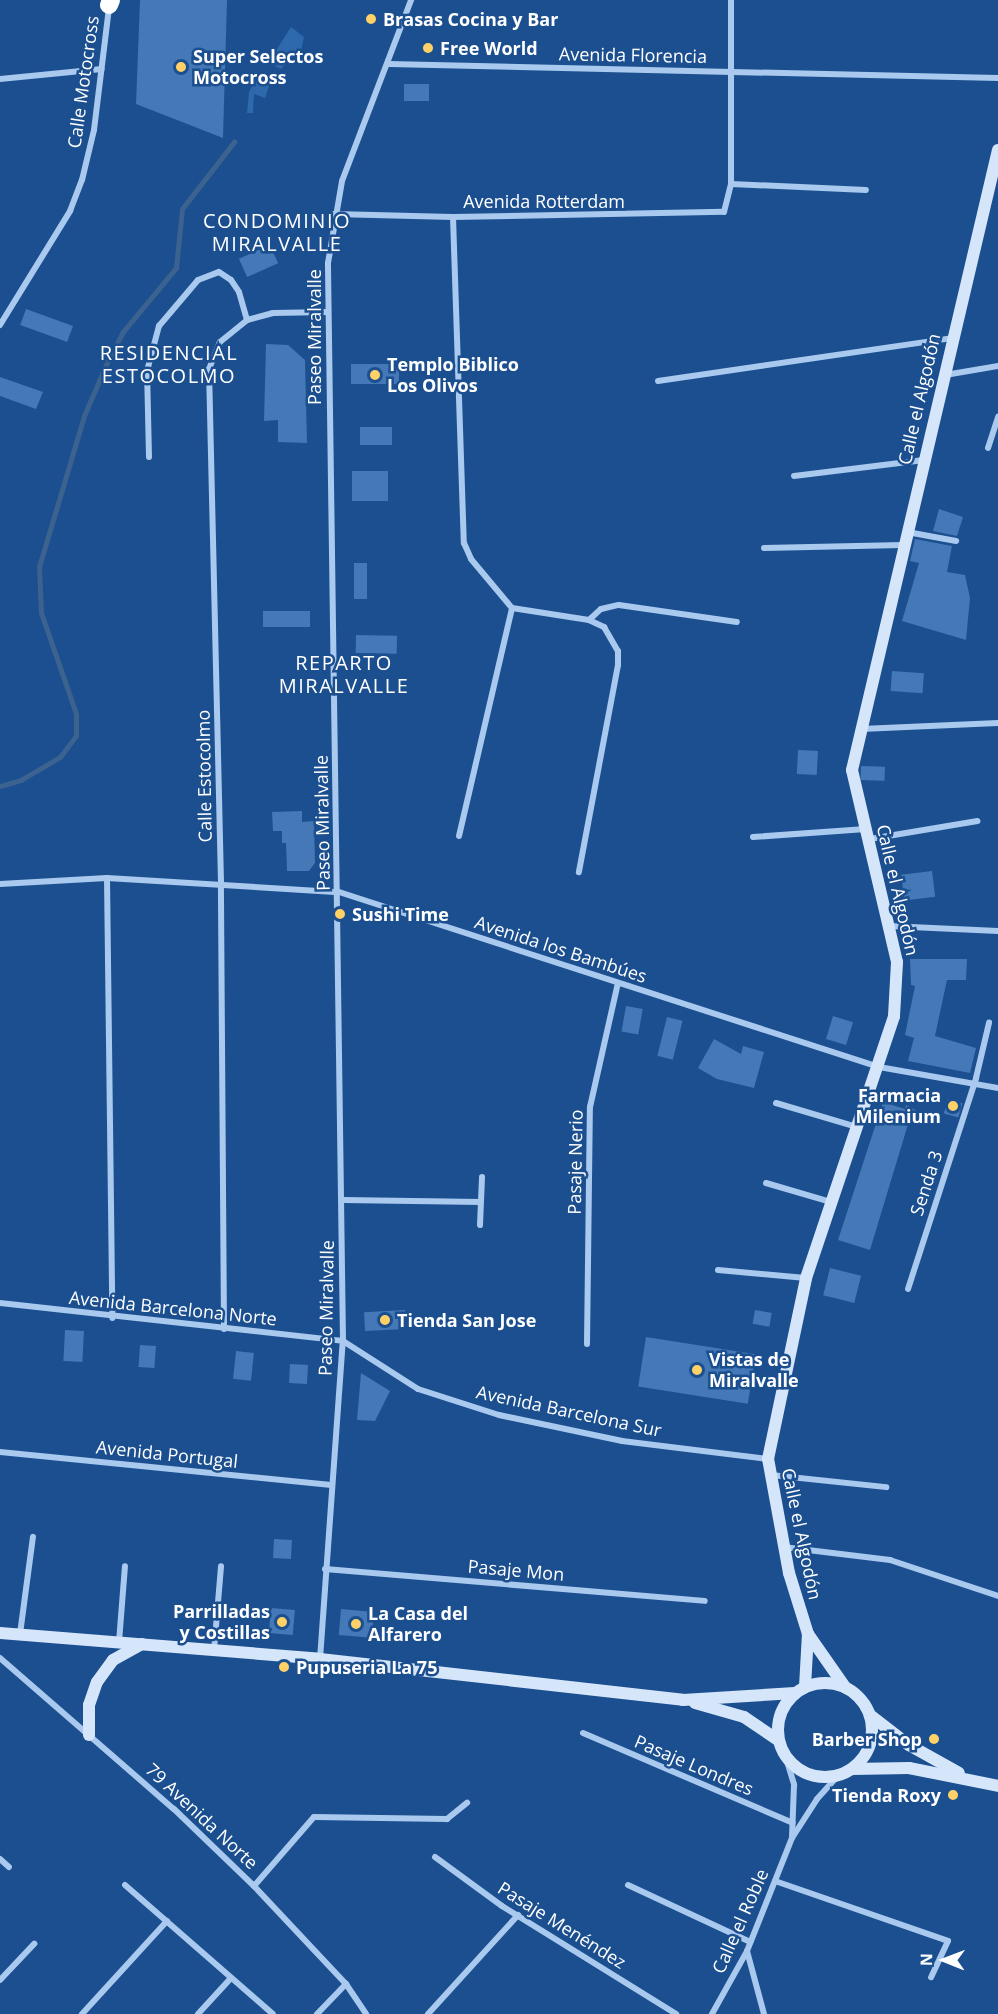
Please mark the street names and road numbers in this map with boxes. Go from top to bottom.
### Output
street label: Calle Motocross [63,14,103,150]
street label: Avenida Florencia [559,43,707,67]
street label: Avenida Rotterdam [463,190,625,212]
street label: Paseo Miralvalle [303,269,325,405]
street label: Calle el Algodón [893,331,945,467]
street label: Calle Estocolmo [192,710,216,842]
street label: Paseo Miralvalle [310,755,334,891]
street label: Calle el Algodón [872,822,924,958]
street label: Avenida los Bambúes [472,911,650,987]
street label: Pasaje Nerio [563,1109,587,1215]
street label: Senda 3 [905,1148,947,1218]
street label: Paseo Miralvalle [314,1240,338,1376]
street label: Avenida Barcelona Norte [68,1286,278,1330]
street label: Avenida Barcelona Sur [474,1381,664,1441]
street label: Avenida Portugal [95,1436,239,1472]
street label: Calle el Algodón [778,1466,826,1602]
street label: Pasaje Mon [467,1555,565,1585]
street label: Pasaje Londres [631,1730,757,1800]
street label: 79 Avenida Norte [142,1759,262,1873]
street label: Calle el Roble [707,1865,773,1977]
street label: Pasaje Menéndez [494,1877,630,1973]

